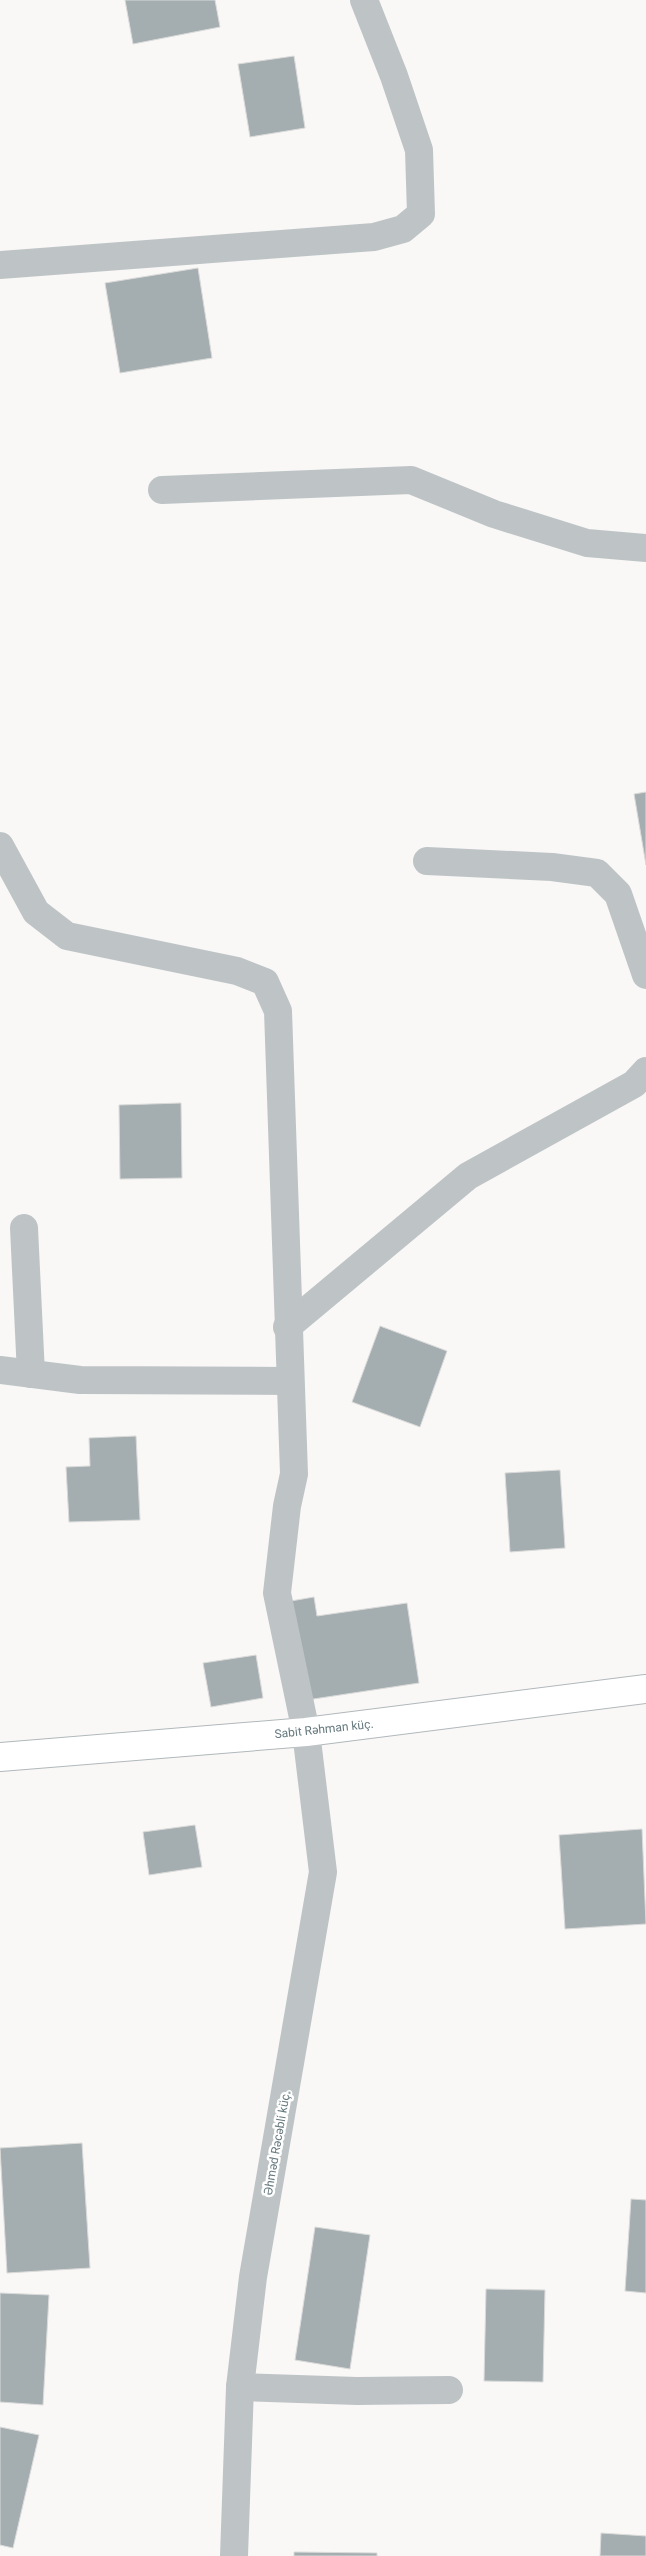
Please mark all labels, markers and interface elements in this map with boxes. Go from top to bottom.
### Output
street label: Sabit Rəhman küç. [274,1717,374,1741]
street label: Əhməd Rəcəbli küç. [261,2090,293,2196]

